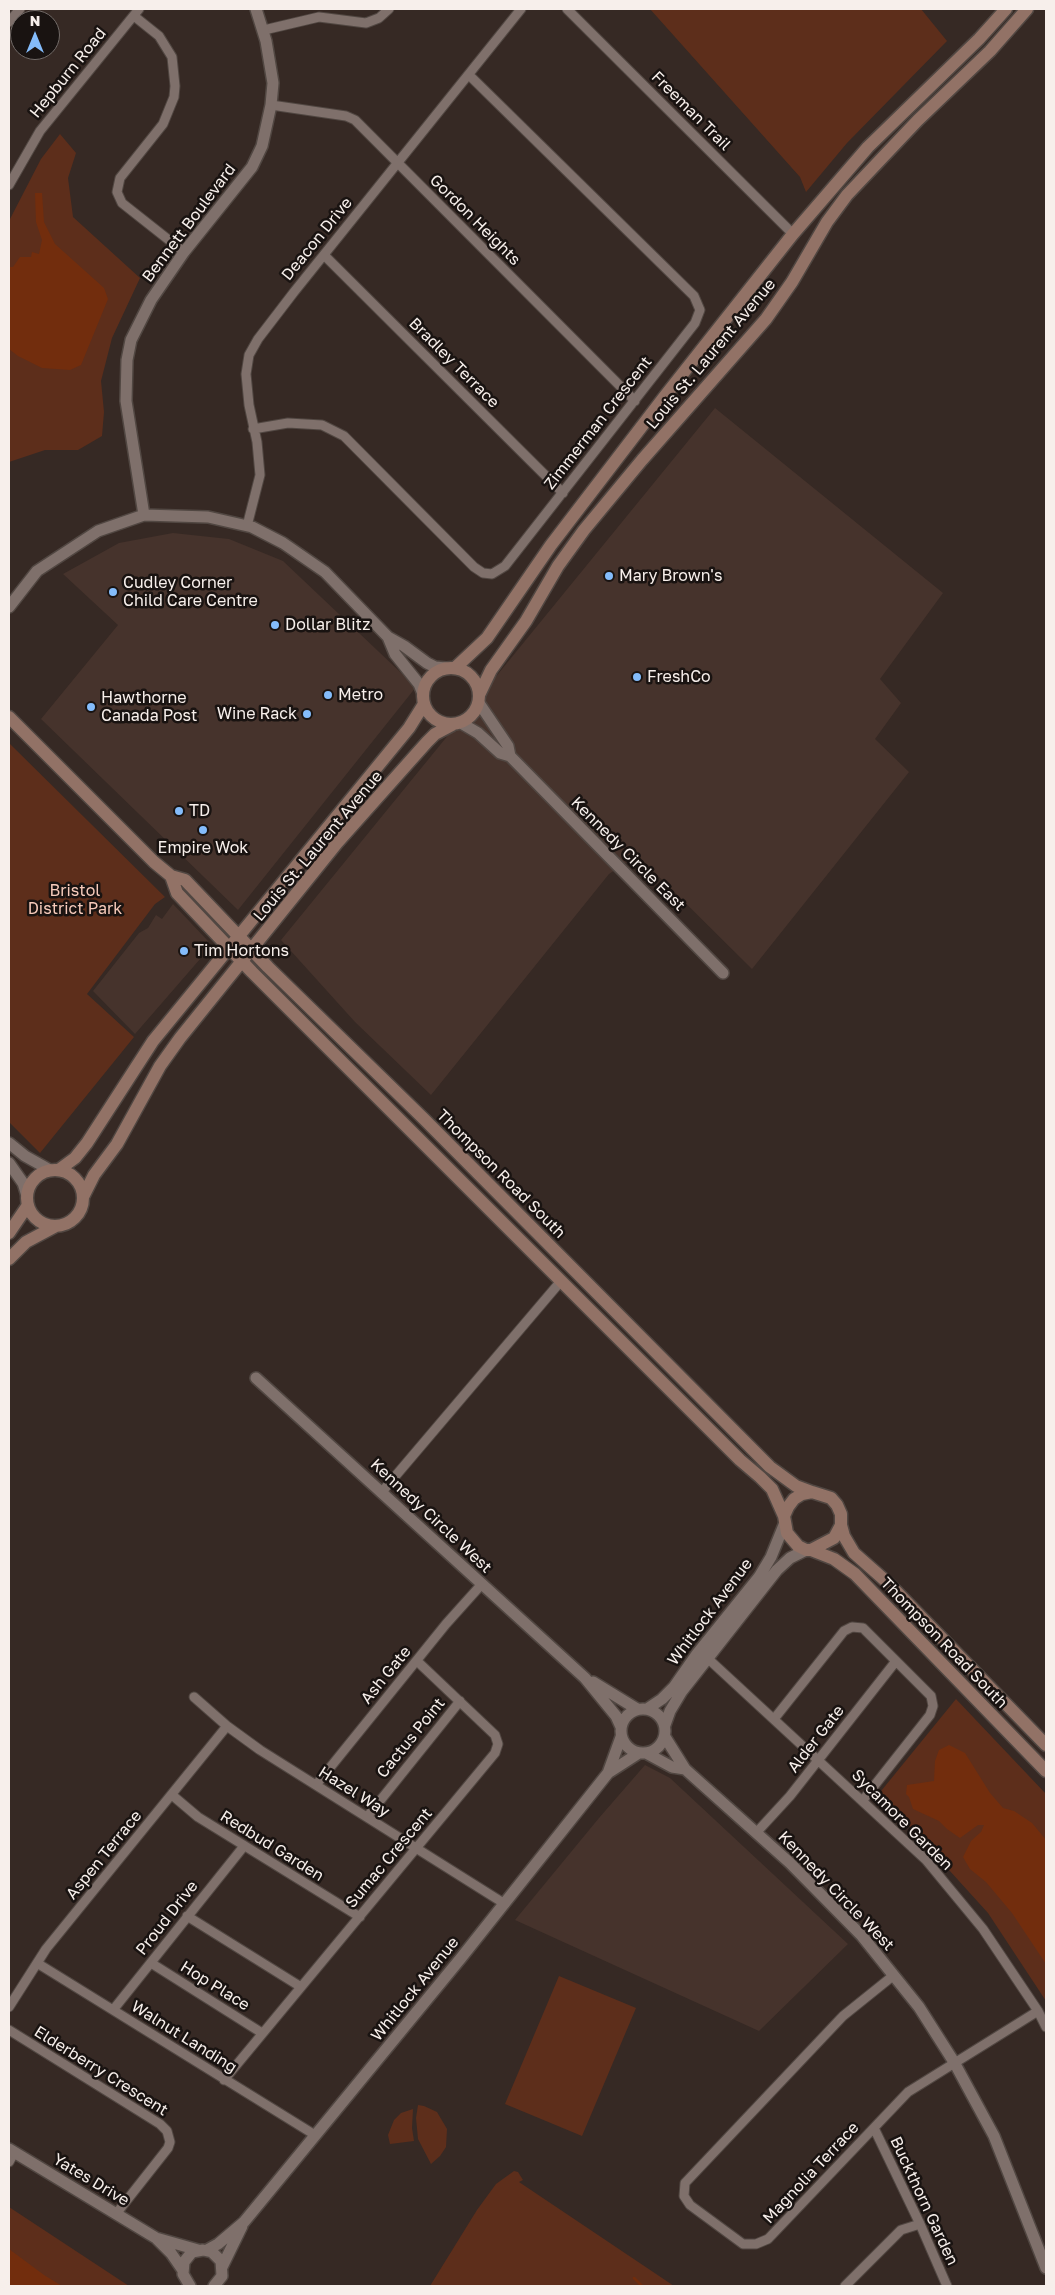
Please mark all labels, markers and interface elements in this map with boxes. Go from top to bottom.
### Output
north arrow [10,10,60,60]
text: N [30,12,40,29]
street label: Hepburn Road [26,24,110,122]
street label: Freeman Trail [647,67,735,155]
street label: Bennett Boulevard [138,160,240,286]
street label: Gordon Heights [426,171,524,269]
street label: Deacon Drive [278,194,356,284]
street label: Louis St. Laurent Avenue [642,275,780,433]
street label: Bradley Terrace [405,314,503,412]
street label: Zimmerman Crescent [540,353,656,493]
place label: Mary Brown's [619,566,722,586]
marker: Mary Brown's [603,570,615,582]
place label: Cudley Corner Child Care Centre [123,573,258,611]
marker: Cudley Corner Child Care Centre [107,586,119,598]
place label: Dollar Blitz [285,615,370,635]
marker: Dollar Blitz [269,619,281,631]
place label: FreshCo [647,667,711,687]
marker: FreshCo [631,671,643,683]
place label: Metro [338,685,383,705]
place label: Hawthorne Canada Post [101,688,197,726]
marker: Metro [322,689,334,701]
marker: Hawthorne Canada Post [85,701,97,713]
place label: Wine Rack [217,704,297,724]
marker: Wine Rack [301,708,313,720]
street label: Louis St. Laurent Avenue [249,767,387,925]
street label: Kennedy Circle East [567,793,689,915]
place label: TD [189,801,210,821]
marker: TD [173,805,185,817]
marker: Empire Wok [197,824,209,836]
place label: Empire Wok [158,838,248,858]
park label: Bristol District Park [28,881,122,919]
place label: Tim Hortons [194,941,289,961]
marker: Tim Hortons [178,945,190,957]
street label: Thompson Road South [433,1106,569,1242]
street label: Kennedy Circle West [366,1455,496,1577]
street label: Whitlock Avenue [664,1555,756,1669]
street label: Thompson Road South [877,1574,1011,1712]
street label: Ash Gate [357,1642,415,1708]
street label: Cactus Point [373,1694,449,1782]
street label: Alder Gate [784,1701,848,1777]
street label: Hazel Way [315,1763,393,1821]
street label: Sycamore Garden [847,1765,957,1875]
street label: Sumac Crescent [342,1804,436,1912]
street label: Redbud Garden [217,1806,327,1886]
street label: Aspen Terrace [62,1807,146,1903]
street label: Kennedy Circle West [774,1827,898,1955]
street label: Proud Drive [132,1877,202,1959]
street label: Whitlock Avenue [367,1933,463,2045]
street label: Hop Place [177,1957,253,2015]
street label: Walnut Landing [128,1997,240,2077]
street label: Elderberry Crescent [31,2022,171,2120]
street label: Magnolia Terrace [759,2118,863,2228]
street label: Buckthorn Garden [886,2134,962,2268]
street label: Yates Drive [49,2150,133,2210]

